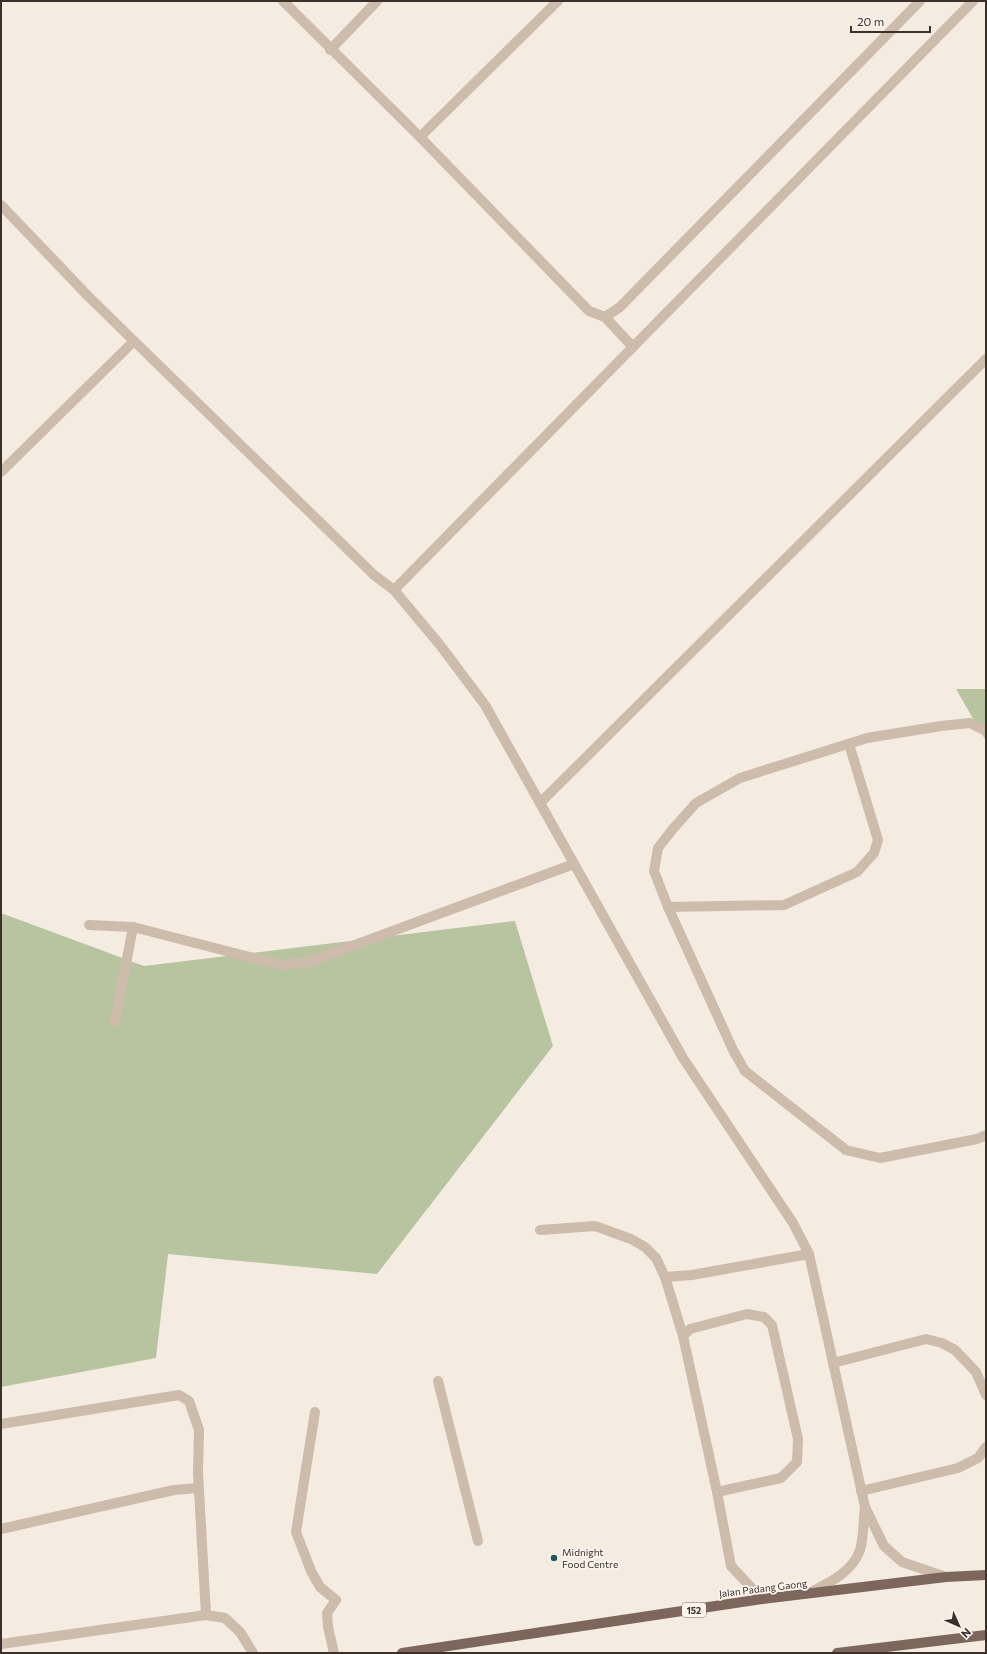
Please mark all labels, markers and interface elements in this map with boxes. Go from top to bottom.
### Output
scale bar [851,8,930,34]
text: 20 m [857,14,884,28]
place label: Midnight Food Centre [562,1546,618,1570]
marker: Midnight Food Centre [549,1553,559,1563]
street label: Jalan Padang Gaong [718,1577,808,1599]
road number: 152 [682,1603,706,1617]
north arrow [939,1606,979,1646]
text: N [959,1626,974,1641]

